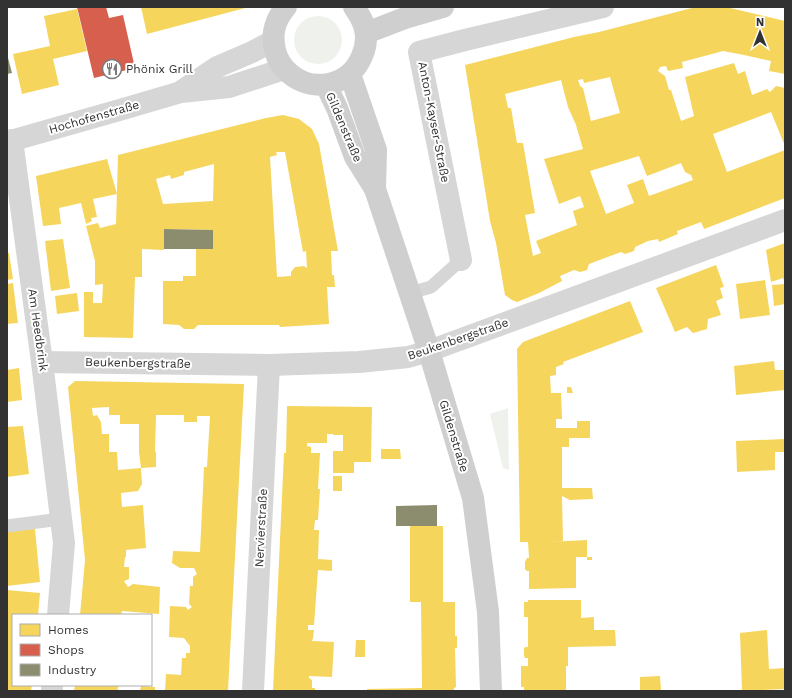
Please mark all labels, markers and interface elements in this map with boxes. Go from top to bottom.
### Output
north arrow [740,12,780,52]
text: N [756,16,764,29]
restaurant icon: Phönix Grill [101,58,123,80]
street label: Anton-Kayser-Straße [415,60,453,184]
place label: Phönix Grill [126,62,193,76]
street label: Gildenstraße [323,90,365,164]
street label: Hochofenstraße [47,97,141,137]
street label: Am Heedbrink [25,288,51,372]
street label: Beukenbergstraße [406,315,510,363]
street label: Beukenbergstraße [85,355,191,371]
street label: Gildenstraße [436,398,472,474]
street label: Nervierstraße [252,488,270,568]
legend [12,614,152,686]
text: Homes [48,623,89,637]
text: Shops [48,643,84,657]
text: Industry [48,663,97,677]

